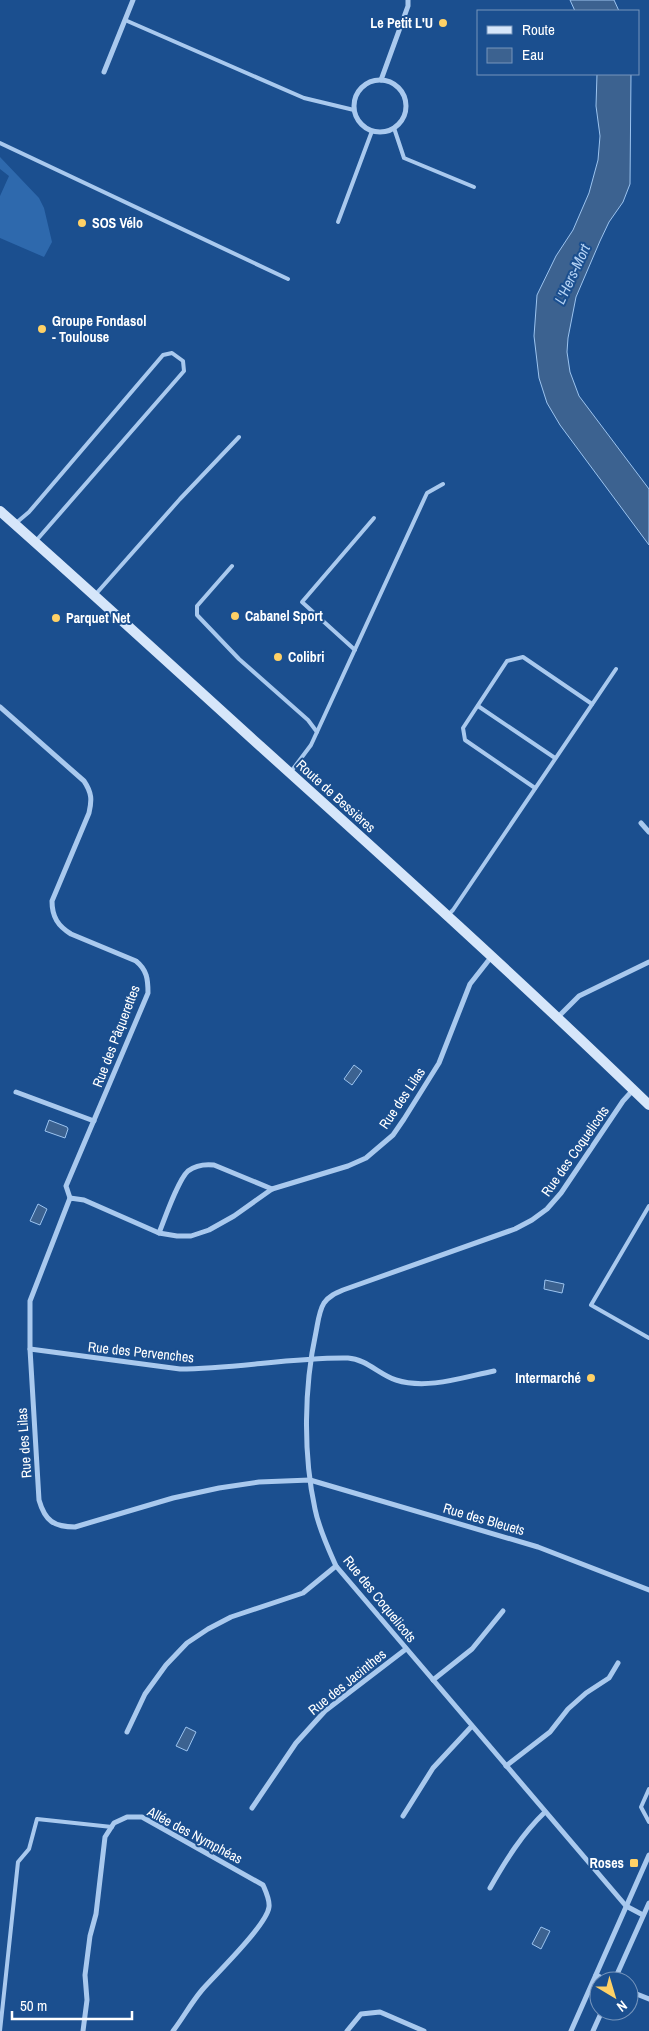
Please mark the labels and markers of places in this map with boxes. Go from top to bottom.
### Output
place label: Le Petit L'U [370,14,433,32]
marker: Le Petit L'U [437,17,449,29]
place label: SOS Vélo [92,214,143,232]
marker: SOS Vélo [76,217,88,229]
place label: Groupe Fondasol - Toulouse [52,312,147,346]
marker: Groupe Fondasol - Toulouse [36,323,48,335]
place label: Cabanel Sport [245,607,323,625]
place label: Parquet Net [66,609,131,627]
marker: Cabanel Sport [229,610,241,622]
marker: Parquet Net [50,612,62,624]
place label: Colibri [288,648,324,666]
marker: Colibri [272,651,284,663]
place label: Intermarché [515,1369,581,1387]
marker: Intermarché [585,1372,597,1384]
place label: Roses [590,1854,624,1872]
marker: Roses [628,1857,640,1869]

